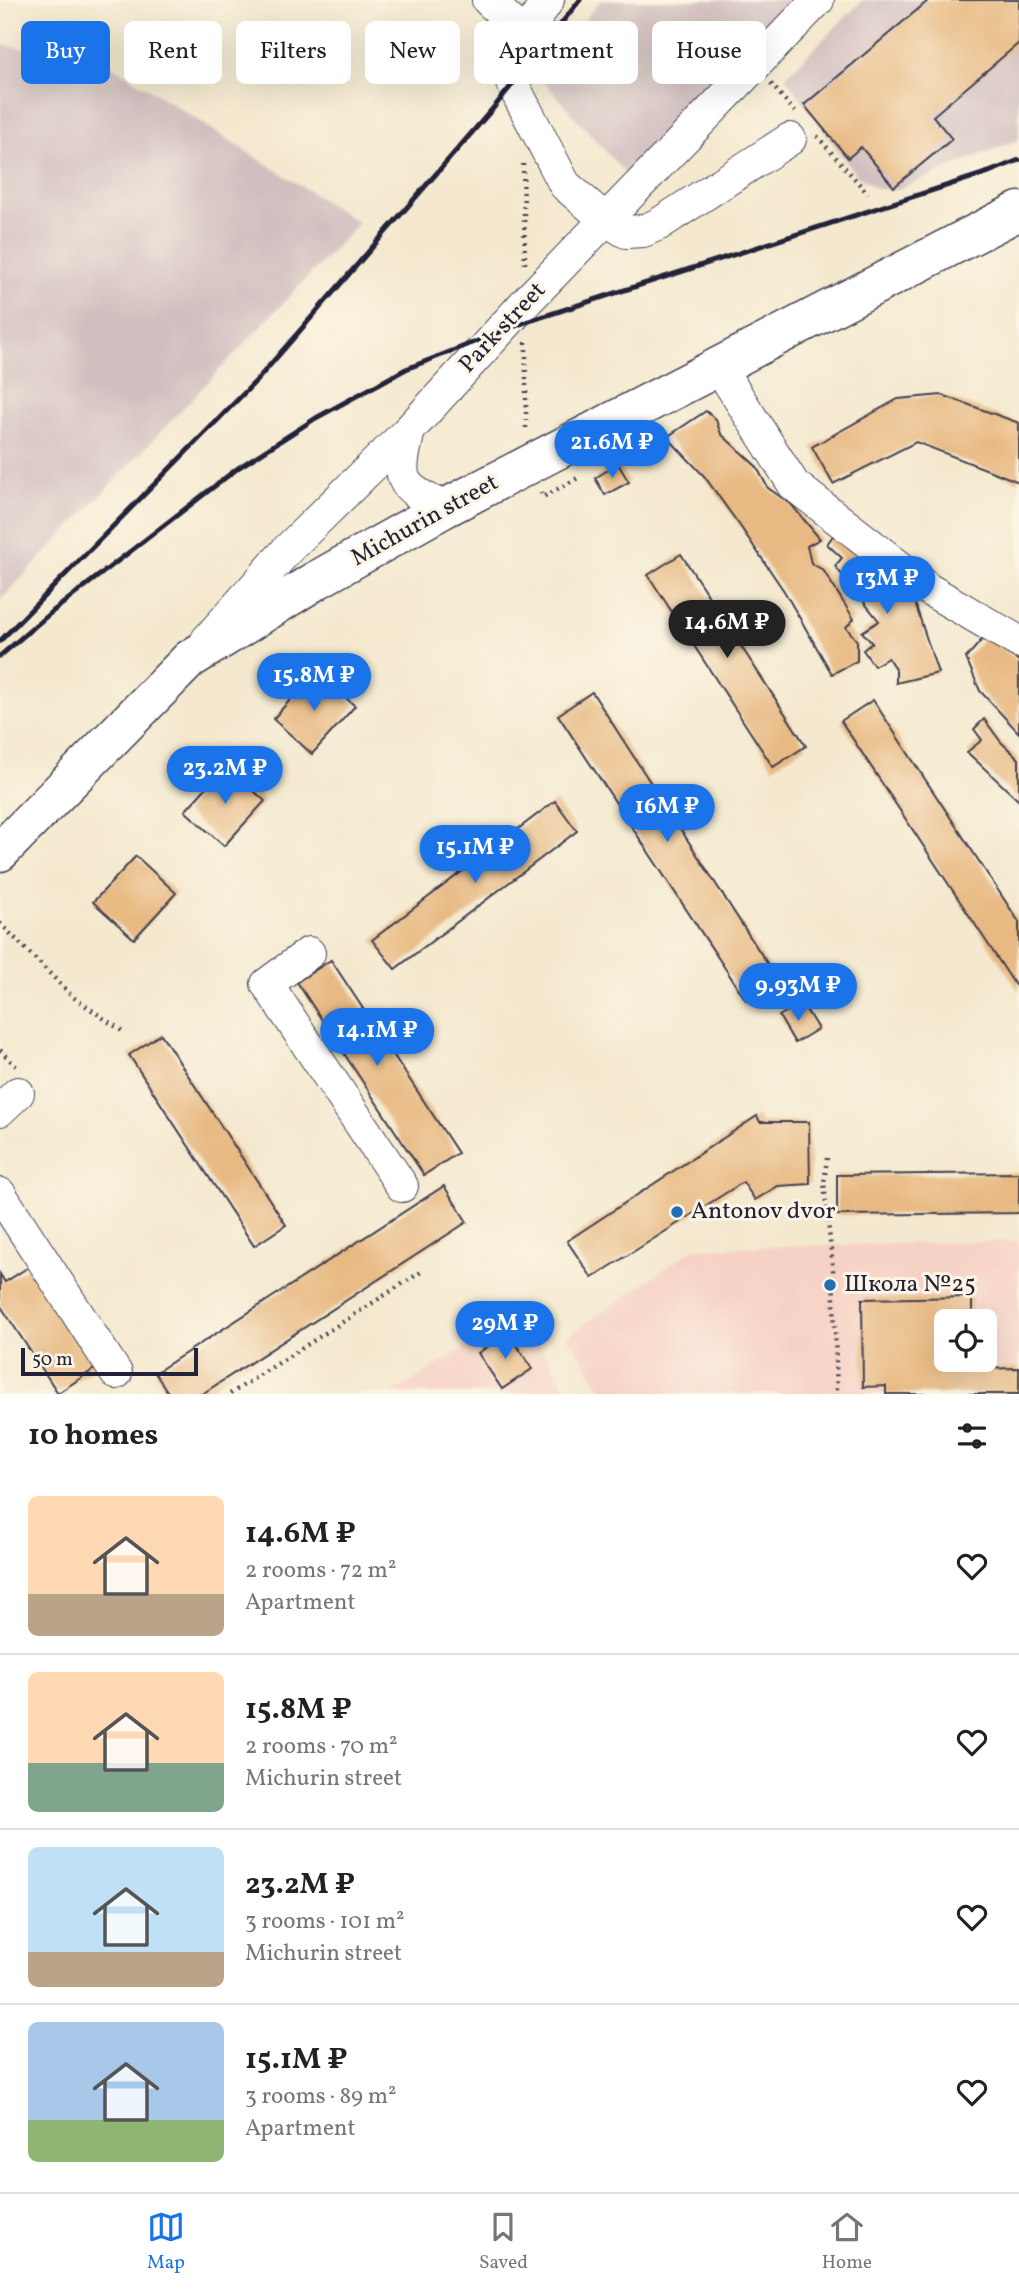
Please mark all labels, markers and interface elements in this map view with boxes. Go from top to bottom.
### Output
chip: Buy [21,21,110,84]
chip: Rent [124,21,222,84]
chip: Filters [236,21,351,84]
chip: New [365,21,460,84]
chip: Apartment [474,21,638,84]
chip: House [652,21,766,84]
street label: Park street [452,275,554,381]
pin: 21.6M ₽ [547,420,677,480]
text: 21.6M ₽ [571,427,653,459]
street label: Michurin street [345,466,505,576]
pin: 13M ₽ [838,556,936,616]
text: 13M ₽ [855,563,919,595]
pin: 14.6M ₽ [662,600,792,660]
text: 14.6M ₽ [685,607,769,639]
pin: 15.8M ₽ [249,654,379,713]
text: 15.8M ₽ [273,660,355,692]
pin: 23.2M ₽ [160,746,290,806]
text: 23.2M ₽ [183,753,267,785]
pin: 16M ₽ [618,784,716,844]
text: 16M ₽ [635,791,699,823]
pin: 15.1M ₽ [410,826,540,885]
text: 15.1M ₽ [436,832,514,864]
pin: 9.93M ₽ [733,964,863,1023]
text: 9.93M ₽ [755,970,841,1002]
pin: 14.1M ₽ [312,1009,442,1068]
text: 14.1M ₽ [336,1015,418,1047]
place label: Antonov dvor [691,1195,836,1229]
marker: Antonov dvor [669,1204,685,1220]
place label: Школа №25 [844,1268,976,1302]
marker: Школа №25 [822,1277,838,1293]
pin: 29M ₽ [456,1302,554,1361]
text: 29M ₽ [471,1308,539,1340]
map controls [934,1309,997,1372]
button: locate [934,1309,997,1372]
scale bar [21,1345,198,1377]
text: 50 m [32,1347,73,1373]
text: 10 homes [28,1415,158,1457]
icon: filters [953,1417,991,1455]
text: 14.6M ₽ [245,1513,356,1555]
icon: home [84,1524,168,1608]
icon: heart [953,1547,991,1585]
text: 2 rooms · 72 m² [245,1555,396,1587]
text: Apartment [245,1587,356,1619]
text: 15.8M ₽ [245,1689,352,1731]
icon: home [84,1700,168,1784]
icon: heart [953,1723,991,1761]
text: 2 rooms · 70 m² [245,1731,398,1763]
text: Michurin street [245,1763,402,1795]
text: 23.2M ₽ [245,1864,355,1906]
icon: home [84,1875,168,1959]
icon: heart [953,1898,991,1936]
text: 3 rooms · 101 m² [245,1906,405,1938]
text: Michurin street [245,1938,402,1970]
text: 15.1M ₽ [245,2039,348,2081]
icon: home [84,2050,168,2134]
icon: heart [953,2073,991,2111]
text: 3 rooms · 89 m² [245,2081,397,2113]
text: Apartment [245,2113,356,2145]
tab: Map [147,2208,185,2276]
tab: Saved [479,2208,528,2276]
tab: Home [822,2208,872,2276]

